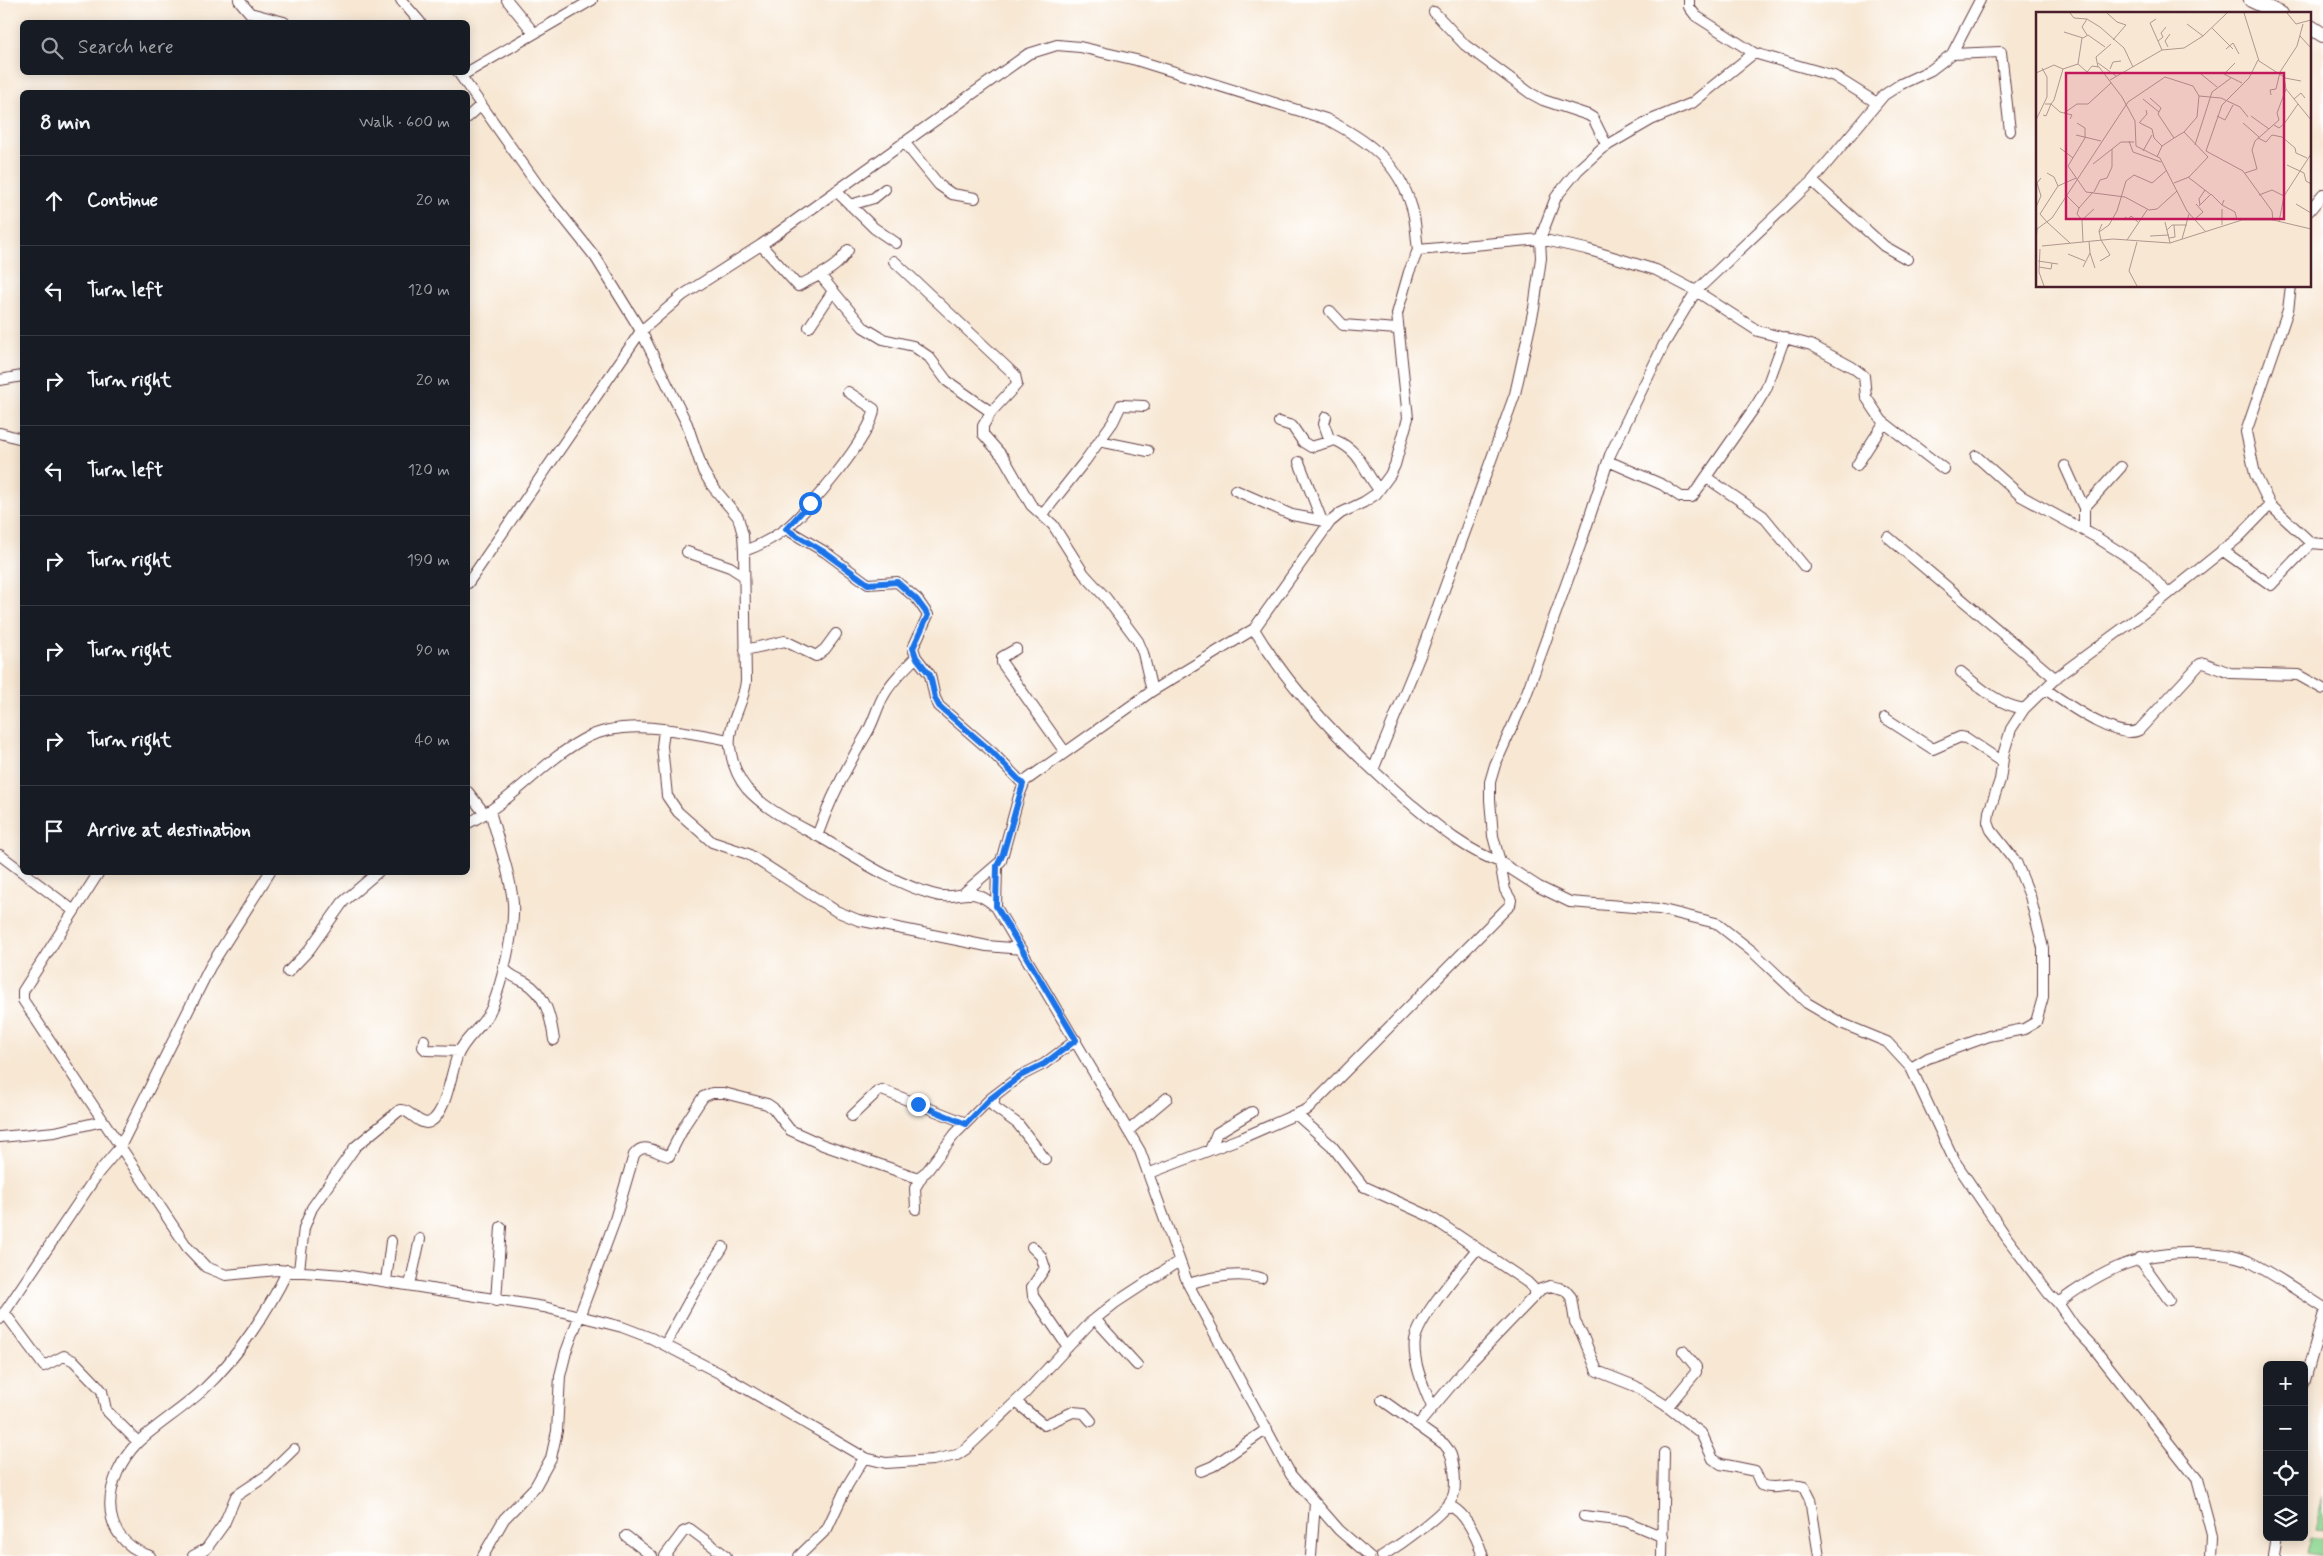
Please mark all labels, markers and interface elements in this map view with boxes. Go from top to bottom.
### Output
inset map [2036,12,2310,288]
search box [20,20,470,75]
icon: search [38,34,66,62]
text: Search here [78,35,174,60]
text: 8 min [40,109,91,137]
text: Walk · 600 m [359,112,450,133]
icon: ahead [40,187,68,215]
text: Continue [87,188,158,213]
text: 20 m [416,190,450,211]
icon: left [40,277,68,305]
text: Turn left [87,278,163,303]
text: 120 m [408,280,450,301]
icon: right [40,367,68,395]
text: Turn right [87,368,171,393]
text: 20 m [416,370,450,391]
icon: left [40,457,68,485]
text: Turn left [87,458,163,483]
text: 120 m [408,460,450,481]
route start [799,492,822,515]
icon: right [40,547,68,575]
text: Turn right [87,548,171,573]
text: 190 m [407,550,450,571]
icon: right [40,637,68,665]
text: Turn right [87,638,171,663]
text: 90 m [416,640,450,661]
icon: right [40,727,68,755]
text: Turn right [87,728,171,753]
text: 40 m [414,730,450,751]
icon: arrive [40,817,68,845]
text: Arrive at destination [87,818,251,843]
route end [907,1093,930,1116]
map controls [2263,1361,2308,1541]
button: + [2263,1361,2308,1406]
button: − [2263,1406,2308,1451]
button: locate [2263,1451,2308,1496]
button: layers [2263,1496,2308,1541]

